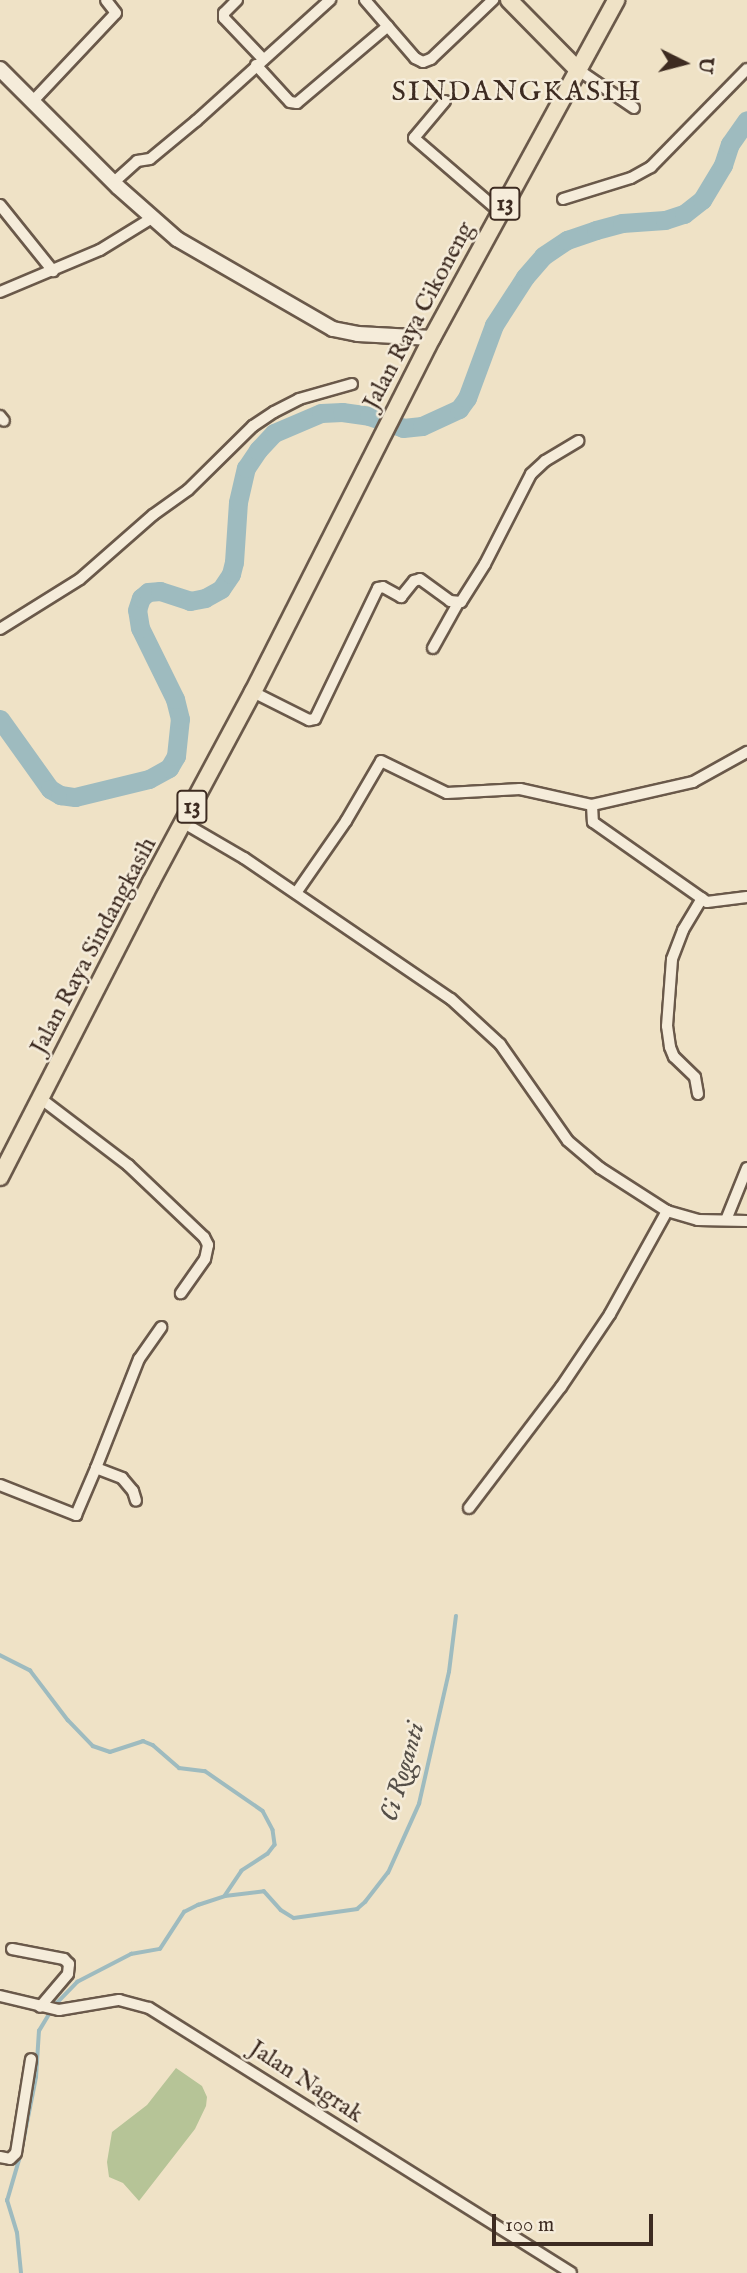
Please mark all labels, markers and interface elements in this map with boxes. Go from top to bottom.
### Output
north arrow [649,28,719,98]
text: U [692,56,718,74]
district label: SINDANGKASIH [393,76,641,110]
road number: 13 [489,184,521,224]
street label: Jalan Raya Cikoneng [357,217,481,415]
road number: 13 [176,788,208,827]
street label: Jalan Raya Sindangkasih [25,833,163,1059]
water label: Ci Roganti [374,1719,432,1825]
street label: Jalan Nagrak [244,2035,368,2129]
scale bar [495,2200,656,2244]
text: 100 m [505,2212,554,2239]

